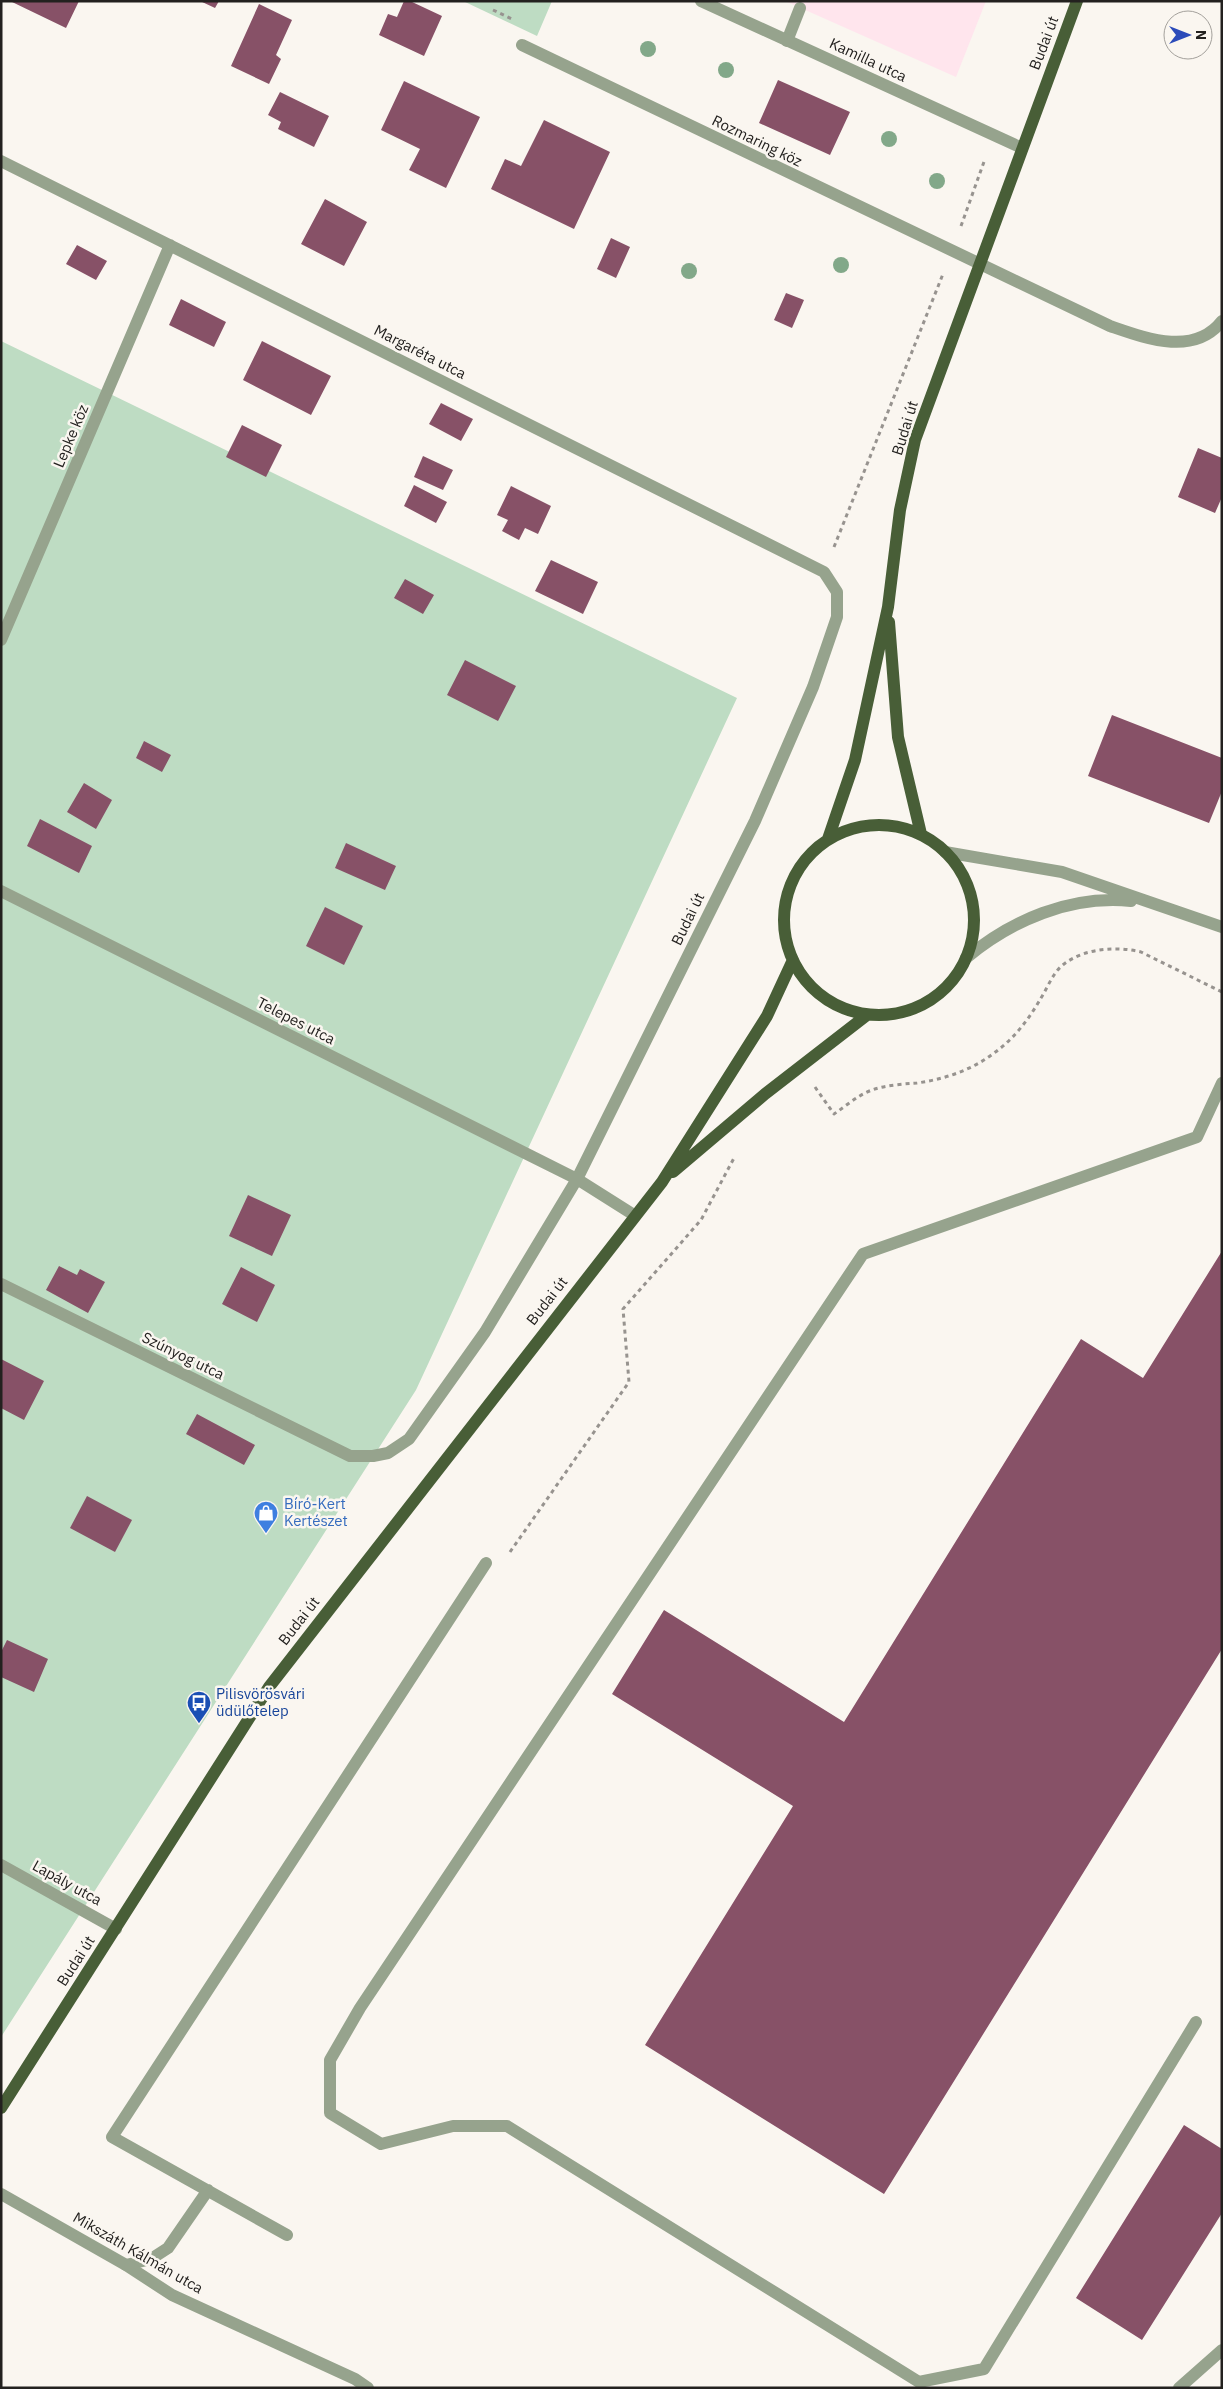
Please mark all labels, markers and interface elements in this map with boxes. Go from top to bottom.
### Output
north arrow [1163,10,1213,60]
street label: Budai út [1025,13,1062,72]
text: N [1192,30,1210,40]
street label: Kamilla utca [827,33,910,86]
street label: Rozmaring köz [709,111,805,171]
street label: Margaréta utca [371,320,470,383]
street label: Budai út [887,398,922,457]
street label: Lepke köz [49,401,92,470]
street label: Budai út [667,889,708,948]
street label: Telepes utca [254,993,339,1048]
street label: Budai út [522,1273,571,1329]
street label: Szúnyog utca [139,1327,227,1384]
place label: Bíró-Kert Kertészet [284,1494,348,1530]
shop icon: Bíró-Kert Kertészet [253,1500,279,1534]
street label: Budai út [274,1593,323,1649]
place label: Pilisvörösvári üdülőtelep [216,1684,305,1720]
bus stop icon: Pilisvörösvári üdülőtelep [186,1690,212,1724]
street label: Lapály utca [29,1856,105,1909]
street label: Budai út [52,1932,99,1989]
street label: Mikszáth Kálmán utca [70,2208,207,2298]

